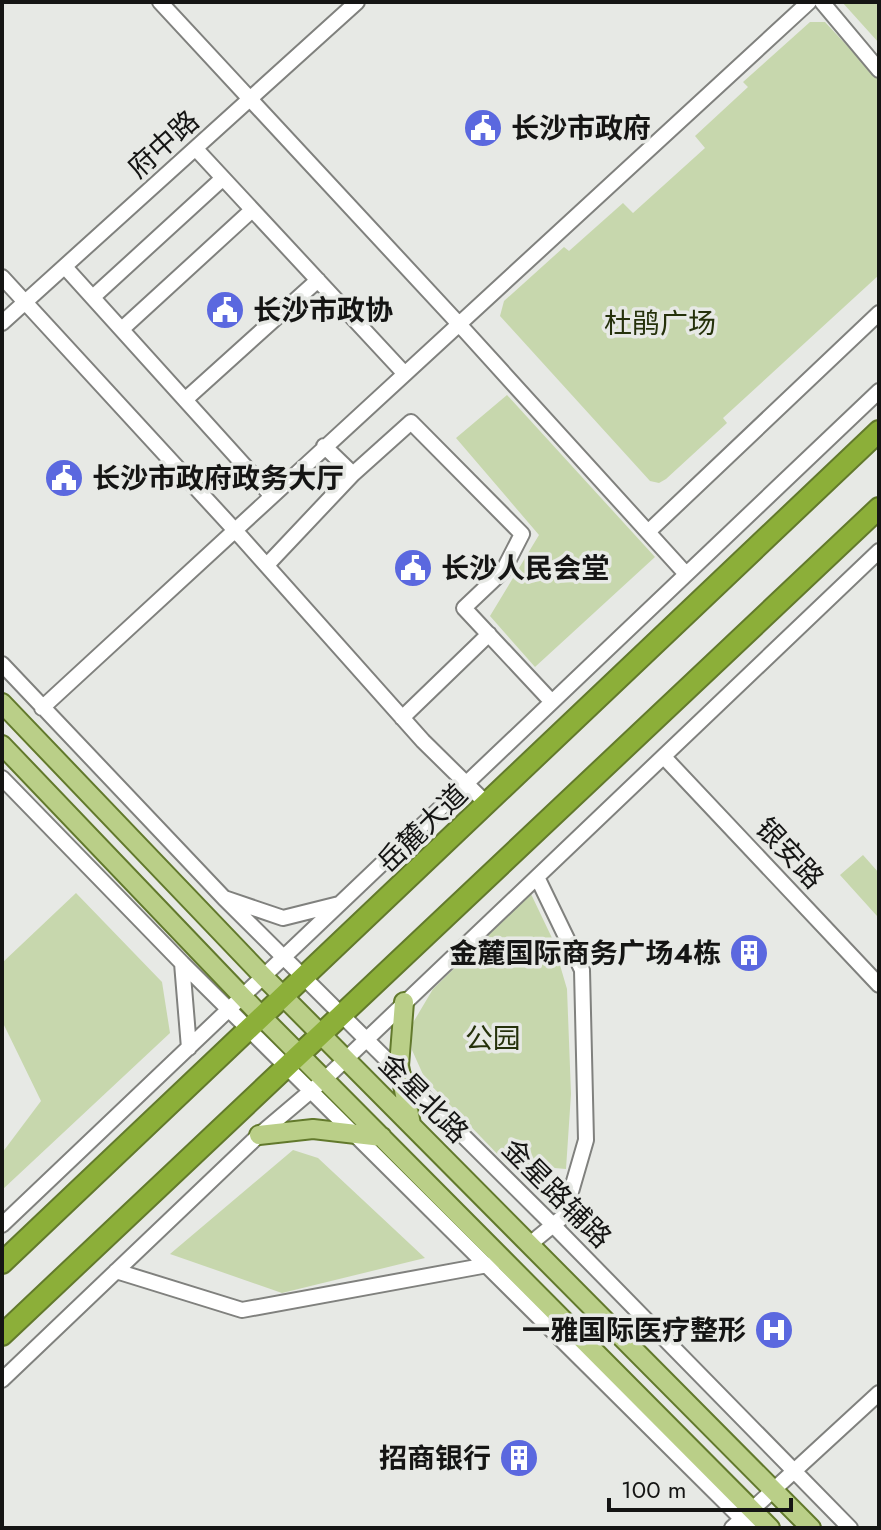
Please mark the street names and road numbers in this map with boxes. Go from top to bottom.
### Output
street label: 府中路 [118,101,208,188]
street label: 岳麓大道 [368,775,477,882]
street label: 银安路 [746,809,833,898]
street label: 金星北路 [370,1044,478,1152]
street label: 金星路辅路 [493,1129,621,1257]

